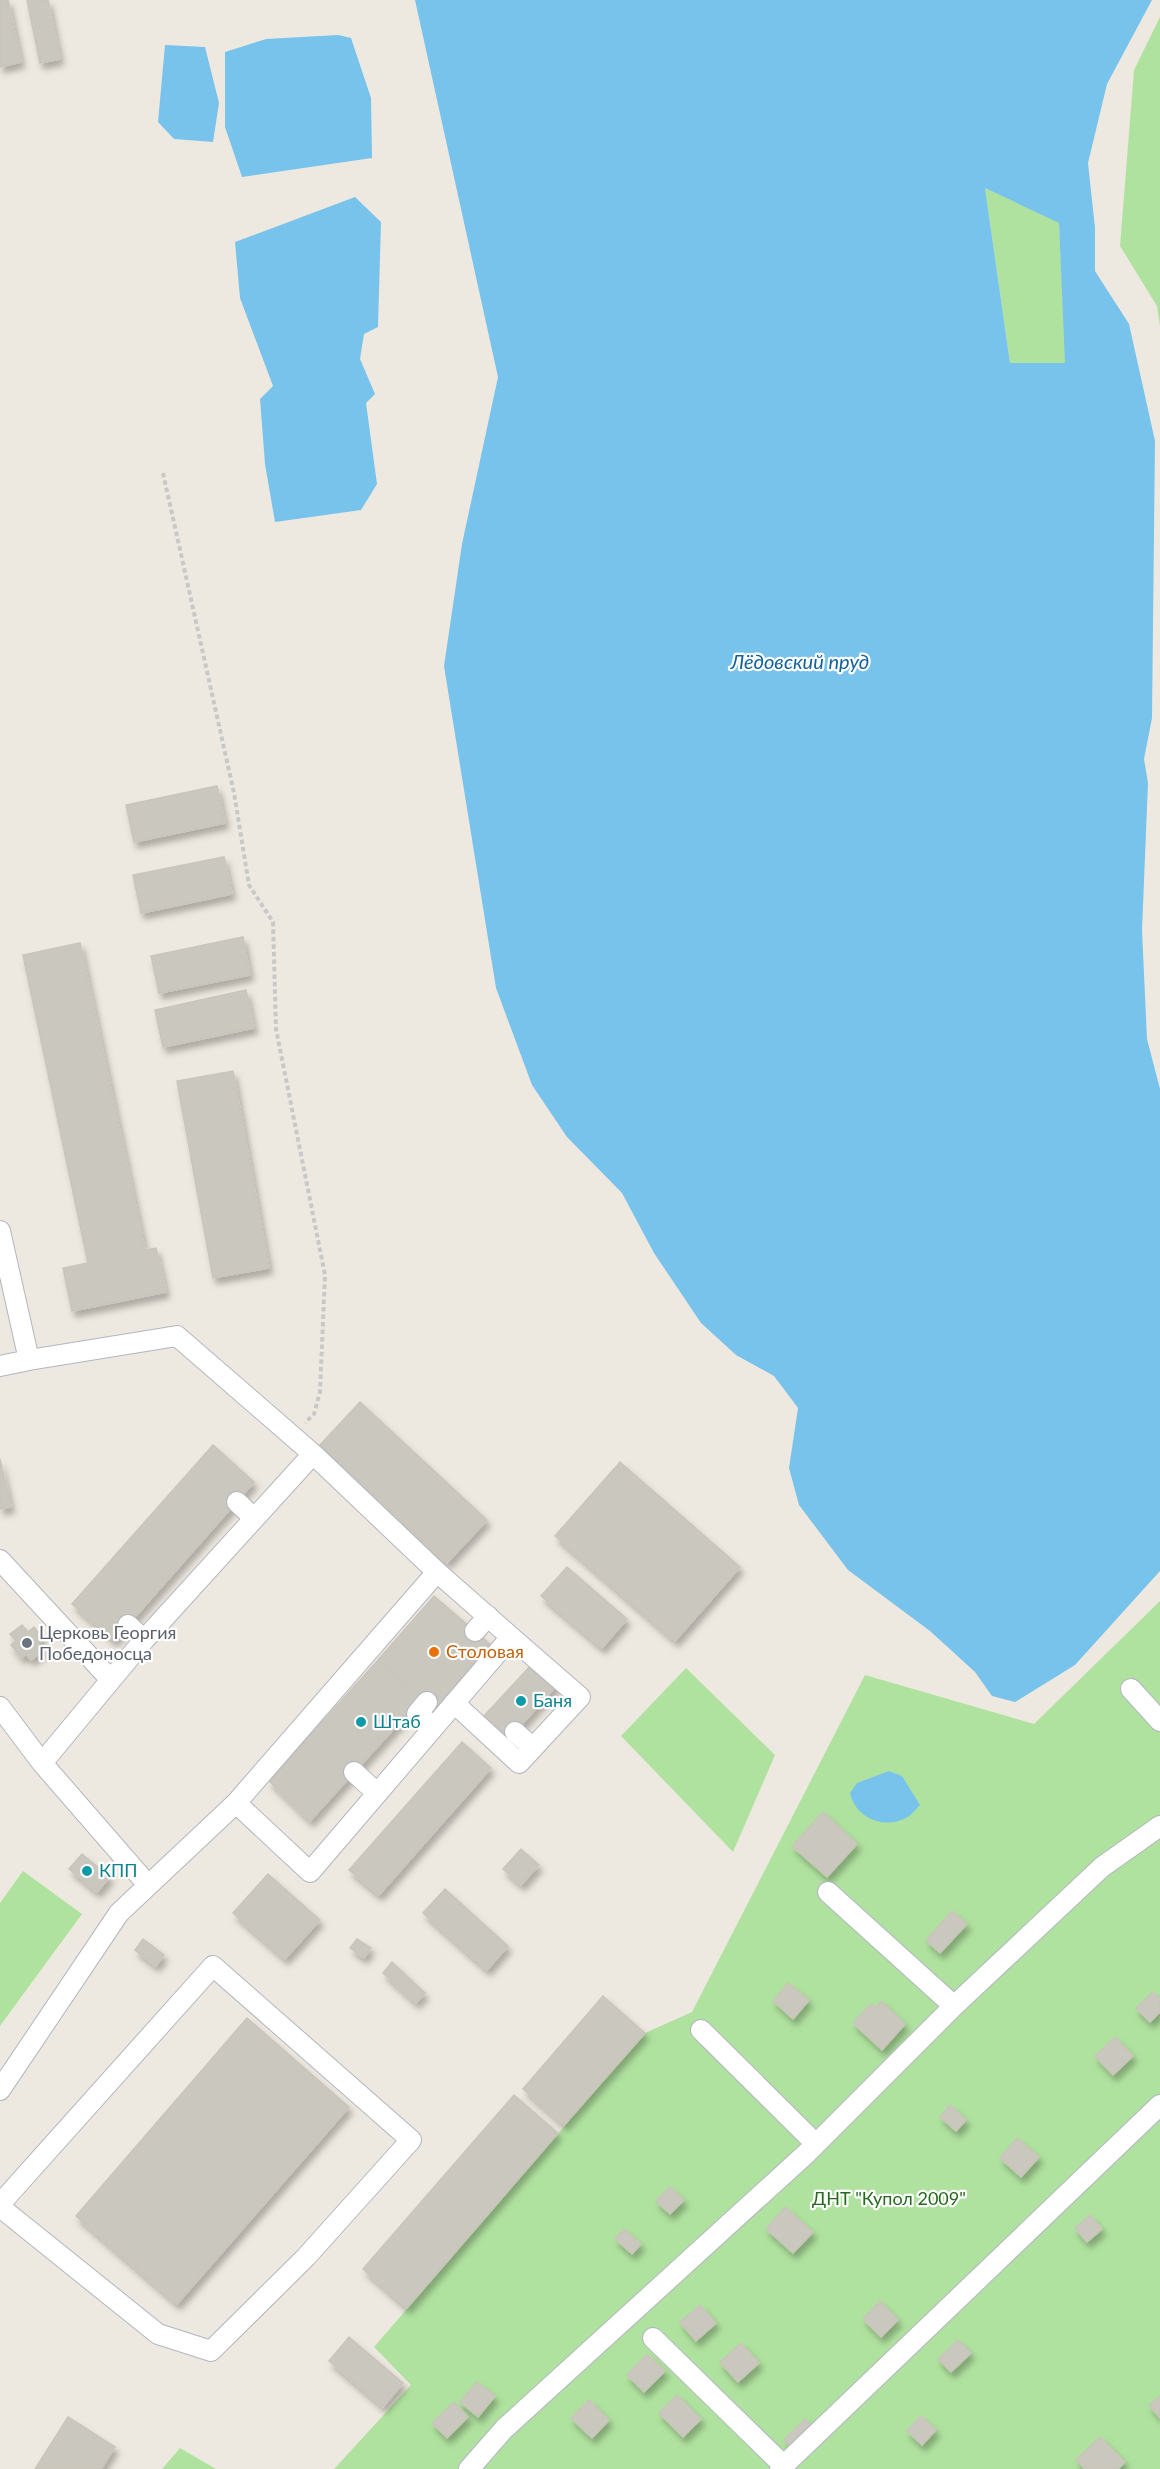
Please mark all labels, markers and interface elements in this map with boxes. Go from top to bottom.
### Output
water label: Лёдовский пруд [730,649,869,673]
place label: Церковь Георгия Победоносца [39,1621,176,1664]
marker: Церковь Георгия Победоносца [20,1636,34,1650]
place label: Столовая [446,1640,524,1662]
marker: Столовая [427,1645,441,1659]
place label: Баня [533,1689,572,1711]
marker: Баня [514,1694,528,1708]
place label: Штаб [373,1710,421,1732]
marker: Штаб [354,1715,368,1729]
place label: КПП [99,1859,138,1881]
marker: КПП [80,1864,94,1878]
park label: ДНТ "Купол 2009" [812,2187,966,2209]

